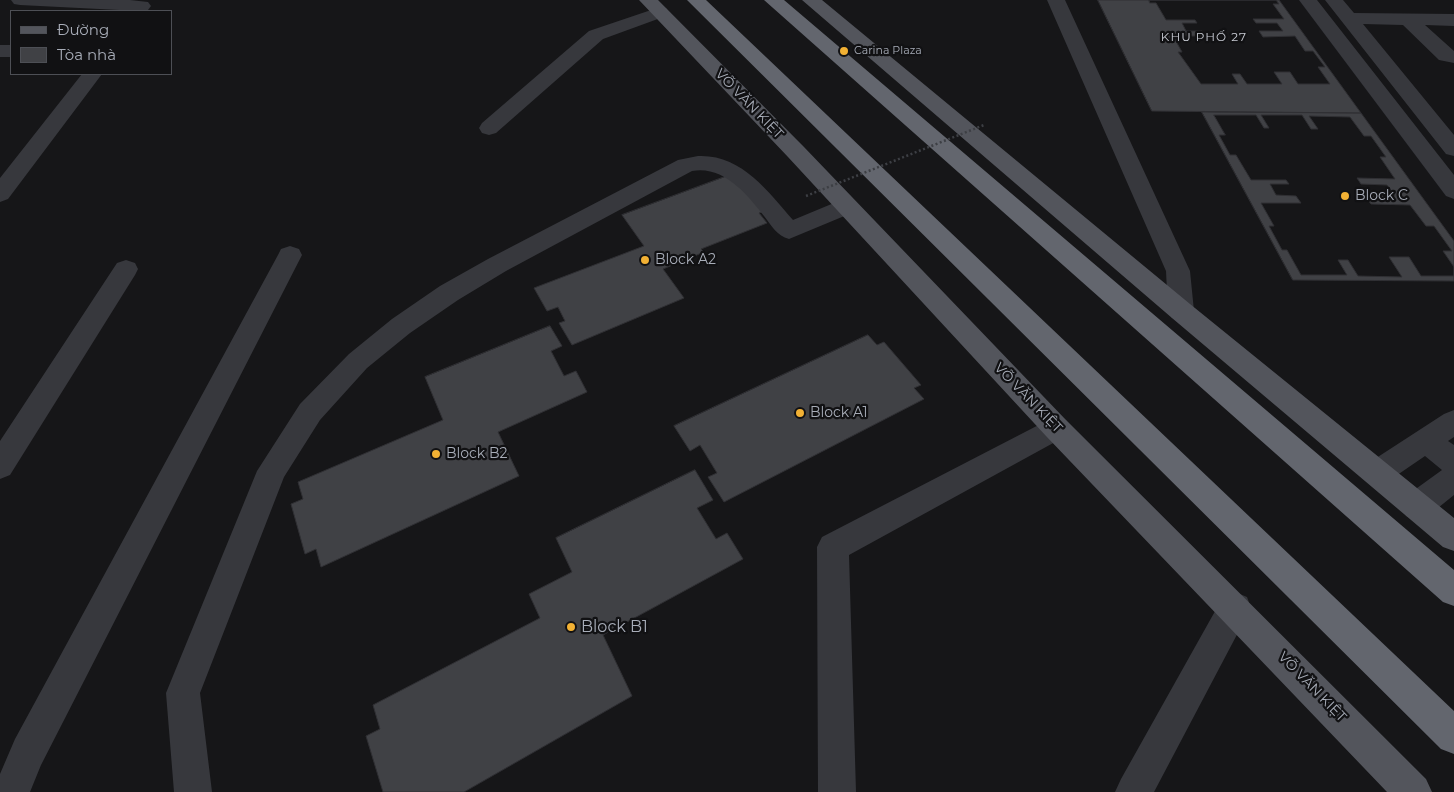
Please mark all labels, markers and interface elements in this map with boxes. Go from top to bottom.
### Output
legend [10,10,172,75]
text: Đường [57,20,109,39]
district label: KHU PHỐ 27 [1160,30,1248,44]
place label: Carina Plaza [854,44,922,58]
text: Tòa nhà [57,45,116,64]
marker: Carina Plaza [838,45,850,57]
street label: VÕ VĂN KIỆT [711,65,787,143]
place label: Block C [1355,188,1408,204]
marker: Block C [1339,190,1351,202]
place label: Block A2 [655,252,716,268]
marker: Block A2 [639,254,651,266]
street label: VÕ VĂN KIỆT [990,359,1066,437]
place label: Block A1 [810,405,867,421]
marker: Block A1 [794,407,806,419]
place label: Block B2 [446,446,507,462]
marker: Block B2 [430,448,442,460]
place label: Block B1 [581,617,648,637]
marker: Block B1 [565,621,577,633]
street label: VÕ VĂN KIỆT [1274,648,1350,726]

